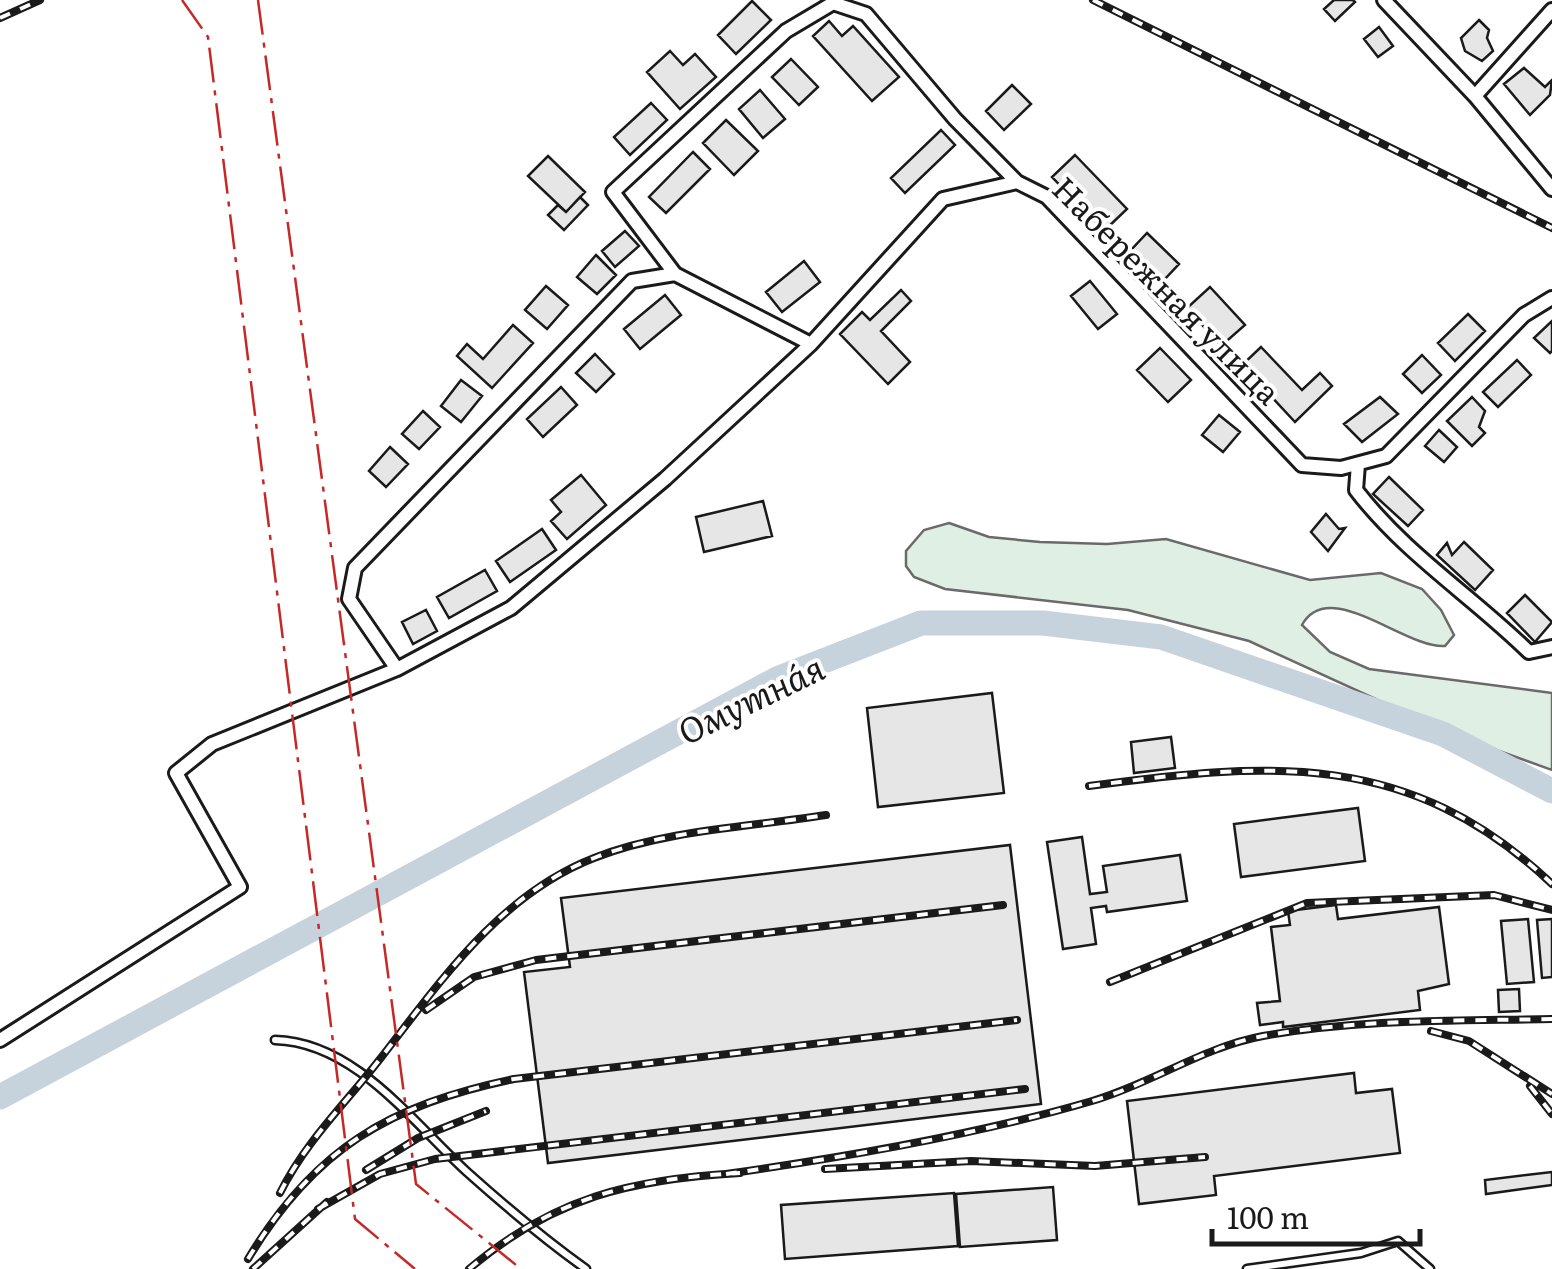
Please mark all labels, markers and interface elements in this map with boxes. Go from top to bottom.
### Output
street label: Набережная улица [1043,164,1293,414]
water label: Омутна́я [668,640,832,756]
scale bar [1212,1184,1420,1246]
text: 100 m [1227,1194,1309,1238]

